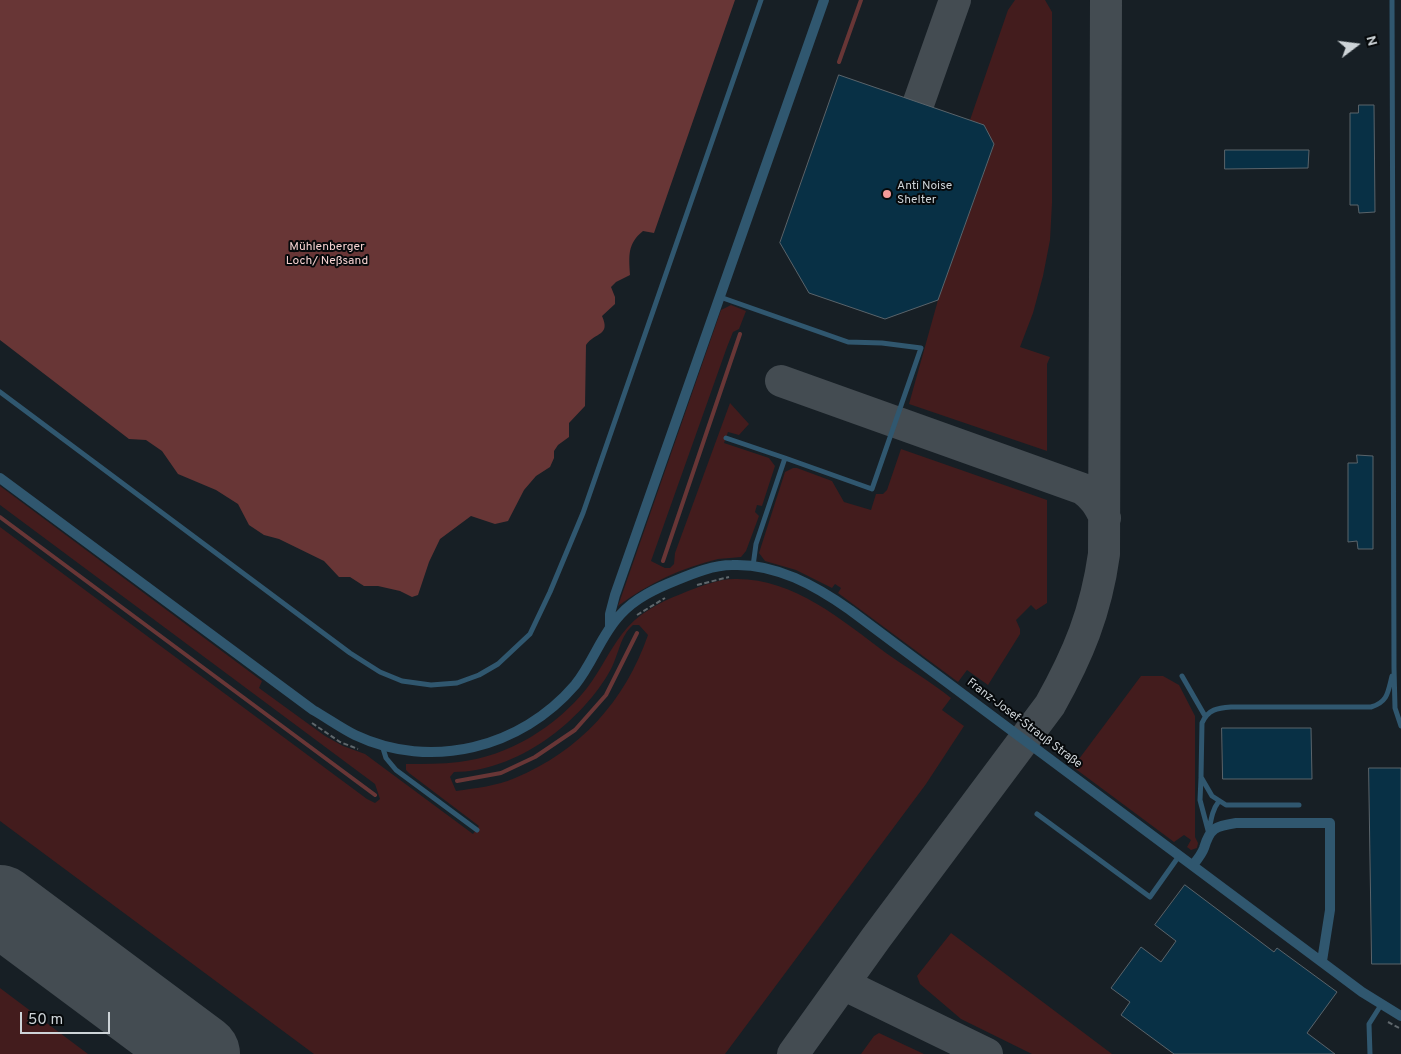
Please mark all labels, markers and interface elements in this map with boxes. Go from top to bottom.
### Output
north arrow [1331,20,1381,70]
text: N [1361,34,1380,48]
place label: Anti Noise Shelter [897,180,952,208]
marker: Anti Noise Shelter [881,188,893,200]
park label: Mühlenberger Loch/ Neßsand [286,241,368,269]
street label: Franz-Josef-Strauß Straße [963,676,1085,772]
scale bar [22,1002,112,1034]
text: 50 m [28,1011,63,1030]

